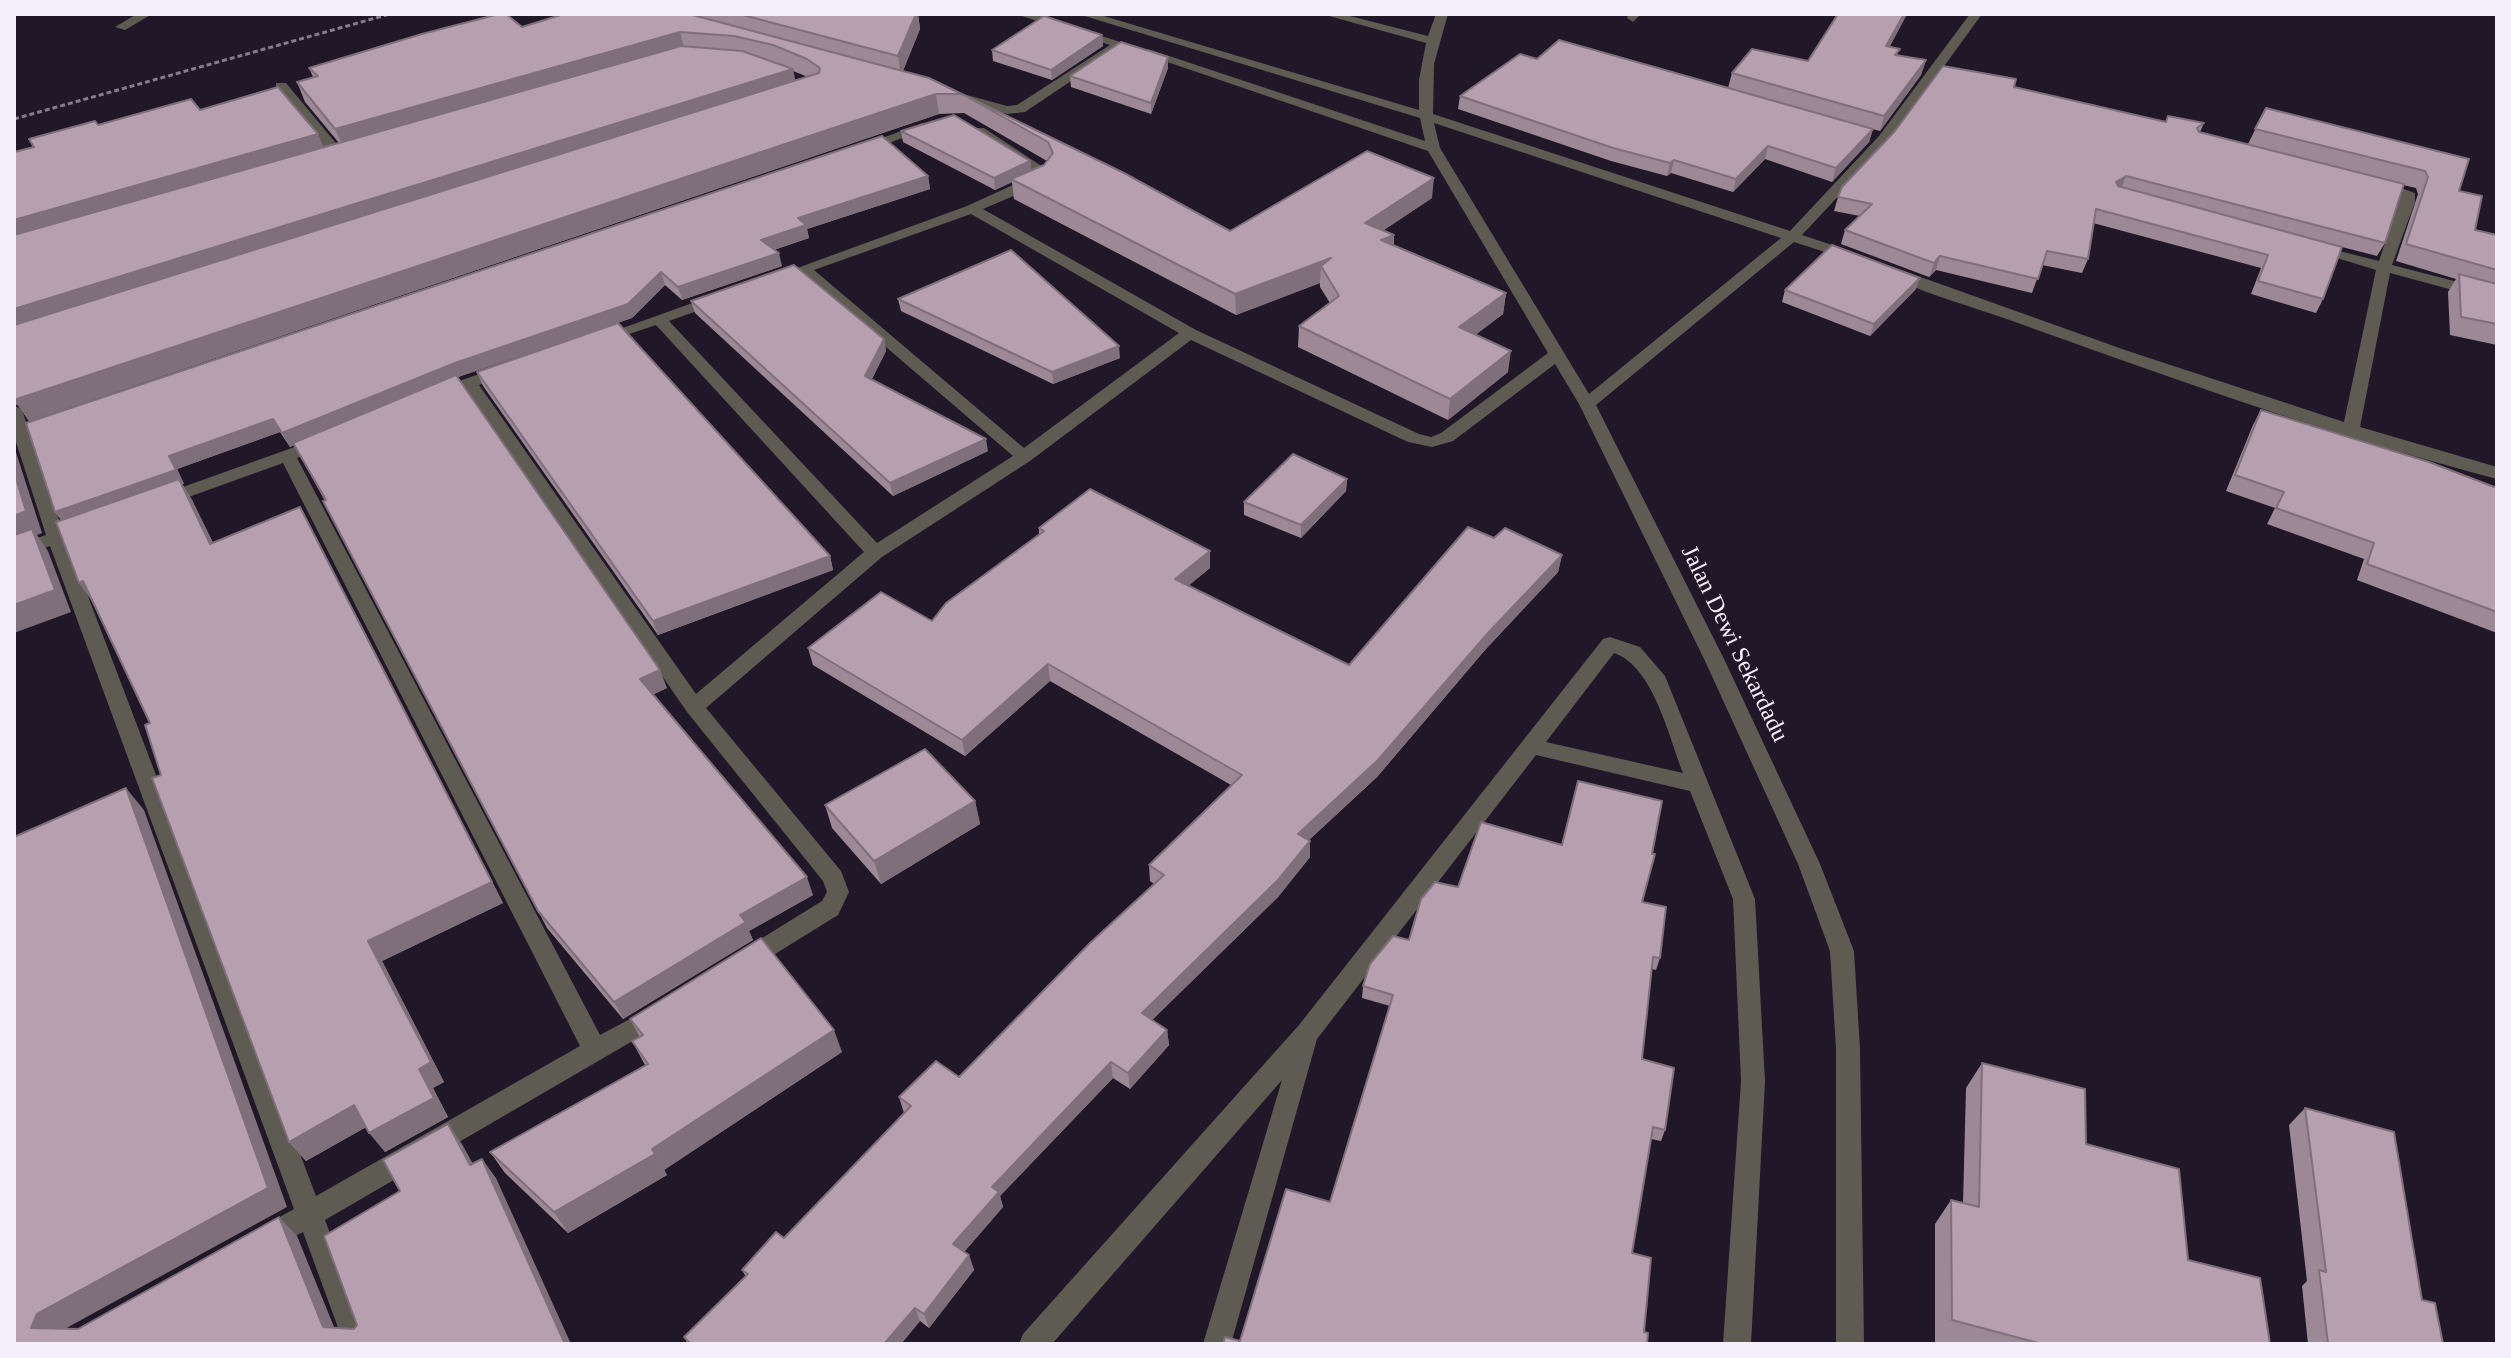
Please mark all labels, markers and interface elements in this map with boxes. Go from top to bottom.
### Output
street label: Jalan Dewi Sekardadu [1674,541,1794,747]

